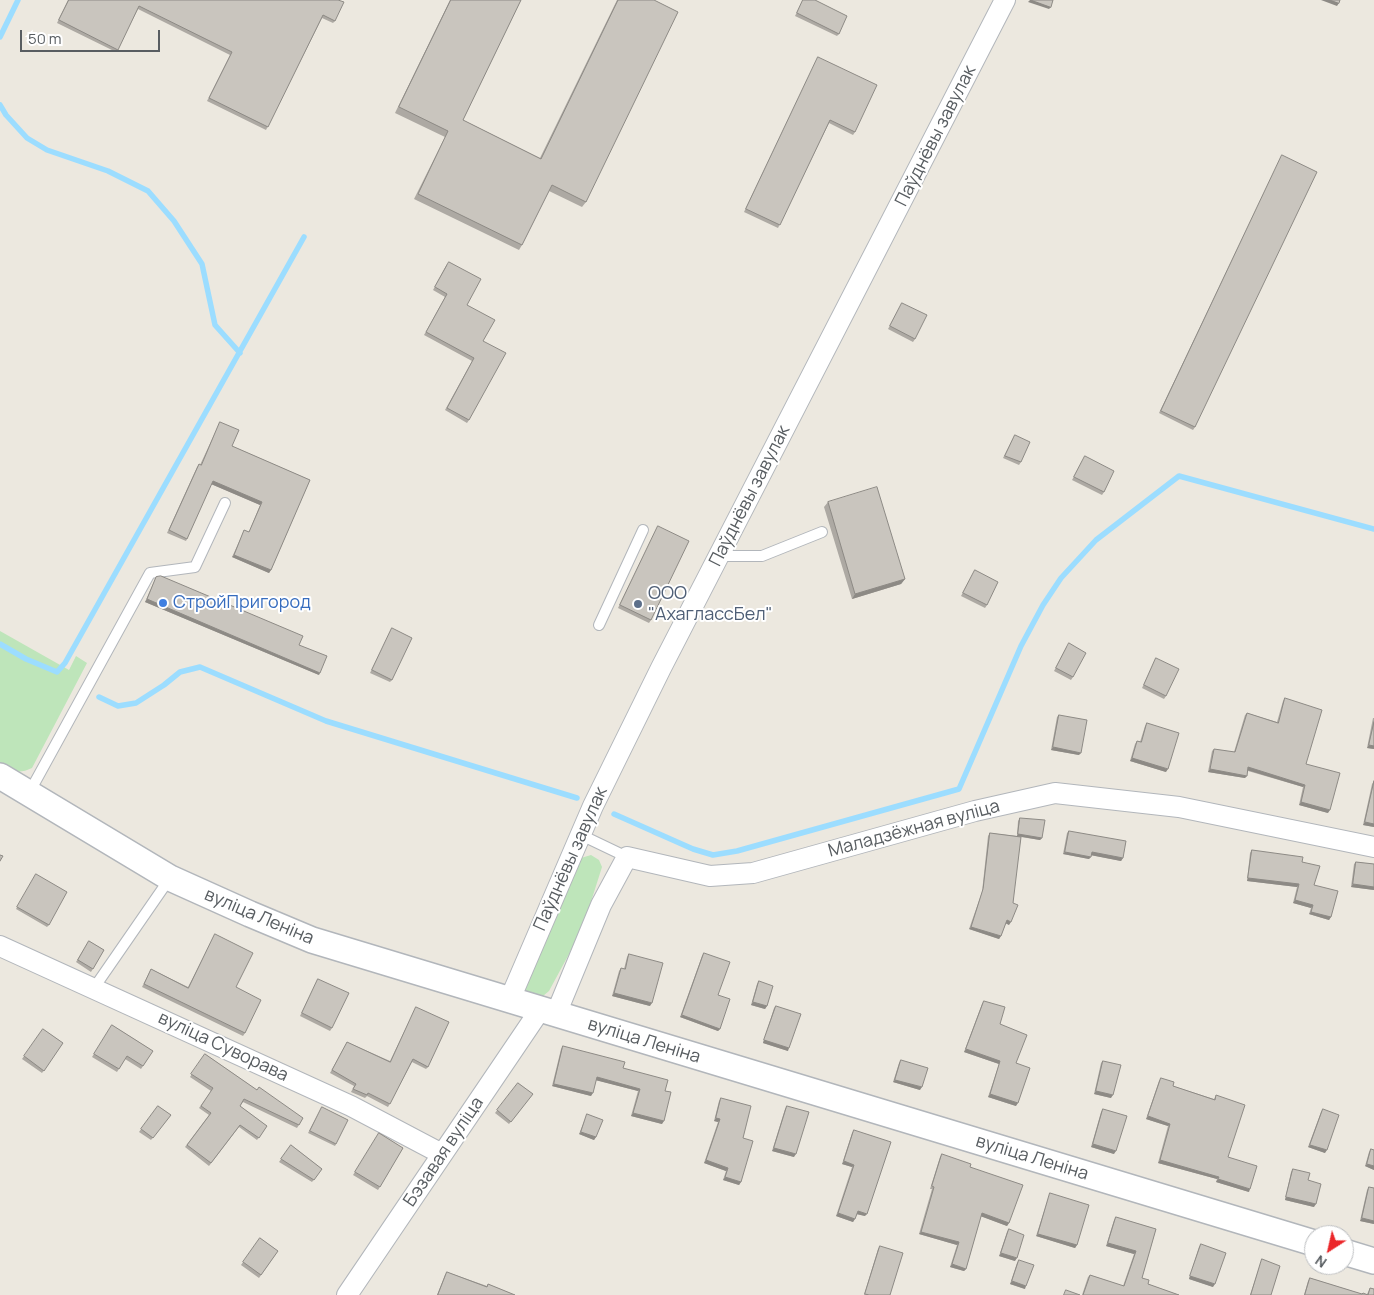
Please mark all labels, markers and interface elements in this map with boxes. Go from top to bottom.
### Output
scale bar [22,20,162,52]
text: 50 m [28,28,62,49]
street label: Паўднёвы завулак [891,62,981,210]
street label: Паўднёвы завулак [705,422,795,570]
place label: ООО "АхаглассБел" [648,583,773,626]
place label: СтройПригород [173,592,311,614]
marker: СтройПригород [157,597,169,609]
marker: ООО "АхаглассБел" [632,598,644,610]
street label: Паўднёвы завулак [530,784,612,934]
street label: Маладзёжная вуліца [826,796,1002,862]
street label: вуліца Леніна [201,884,317,950]
street label: вуліца Суворава [155,1007,291,1087]
street label: вуліца Леніна [585,1014,703,1068]
street label: Бэзавая вуліца [399,1093,489,1211]
street label: вуліца Леніна [973,1131,1091,1185]
north arrow [1304,1225,1354,1275]
text: N [1311,1251,1330,1273]

